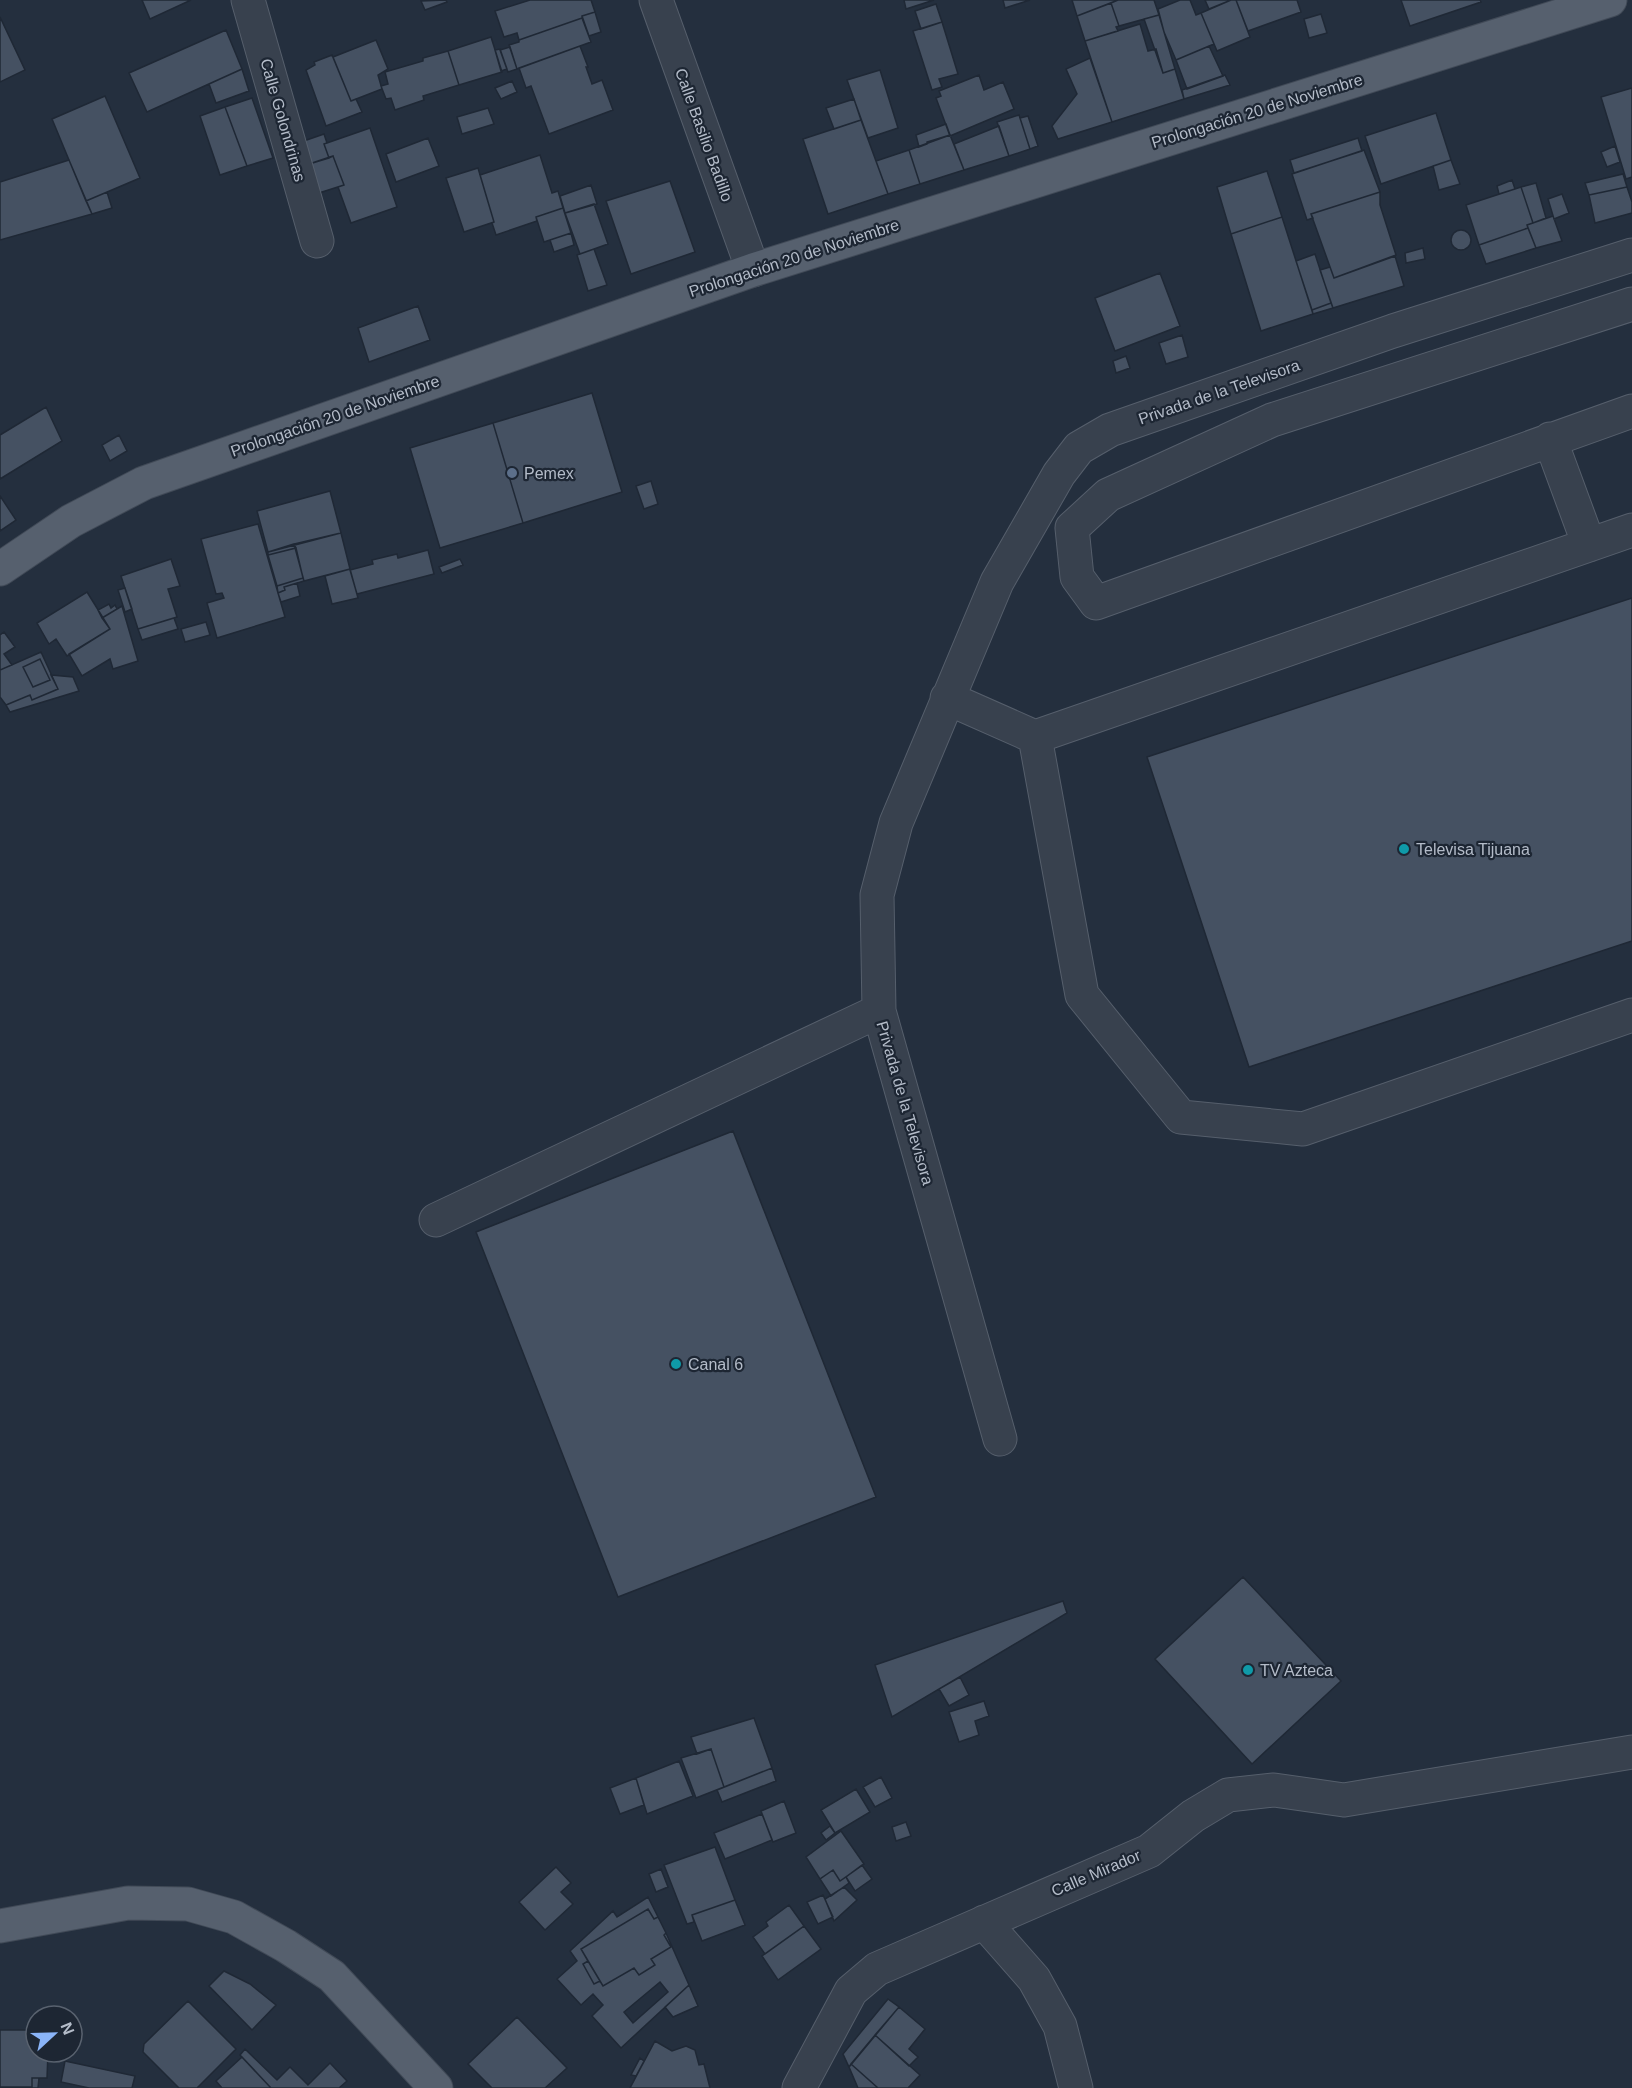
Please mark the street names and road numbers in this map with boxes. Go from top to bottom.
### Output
street label: Calle Golondrinas [257,57,309,183]
street label: Calle Basilio Badillo [672,66,736,204]
street label: Prolongación 20 de Noviembre [1149,71,1365,151]
street label: Prolongación 20 de Noviembre [687,216,901,300]
street label: Privada de la Televisora [1136,356,1302,428]
street label: Prolongación 20 de Noviembre [228,372,442,460]
street label: Privada de la Televisora [873,1019,937,1187]
street label: Calle Mirador [1049,1846,1144,1899]

